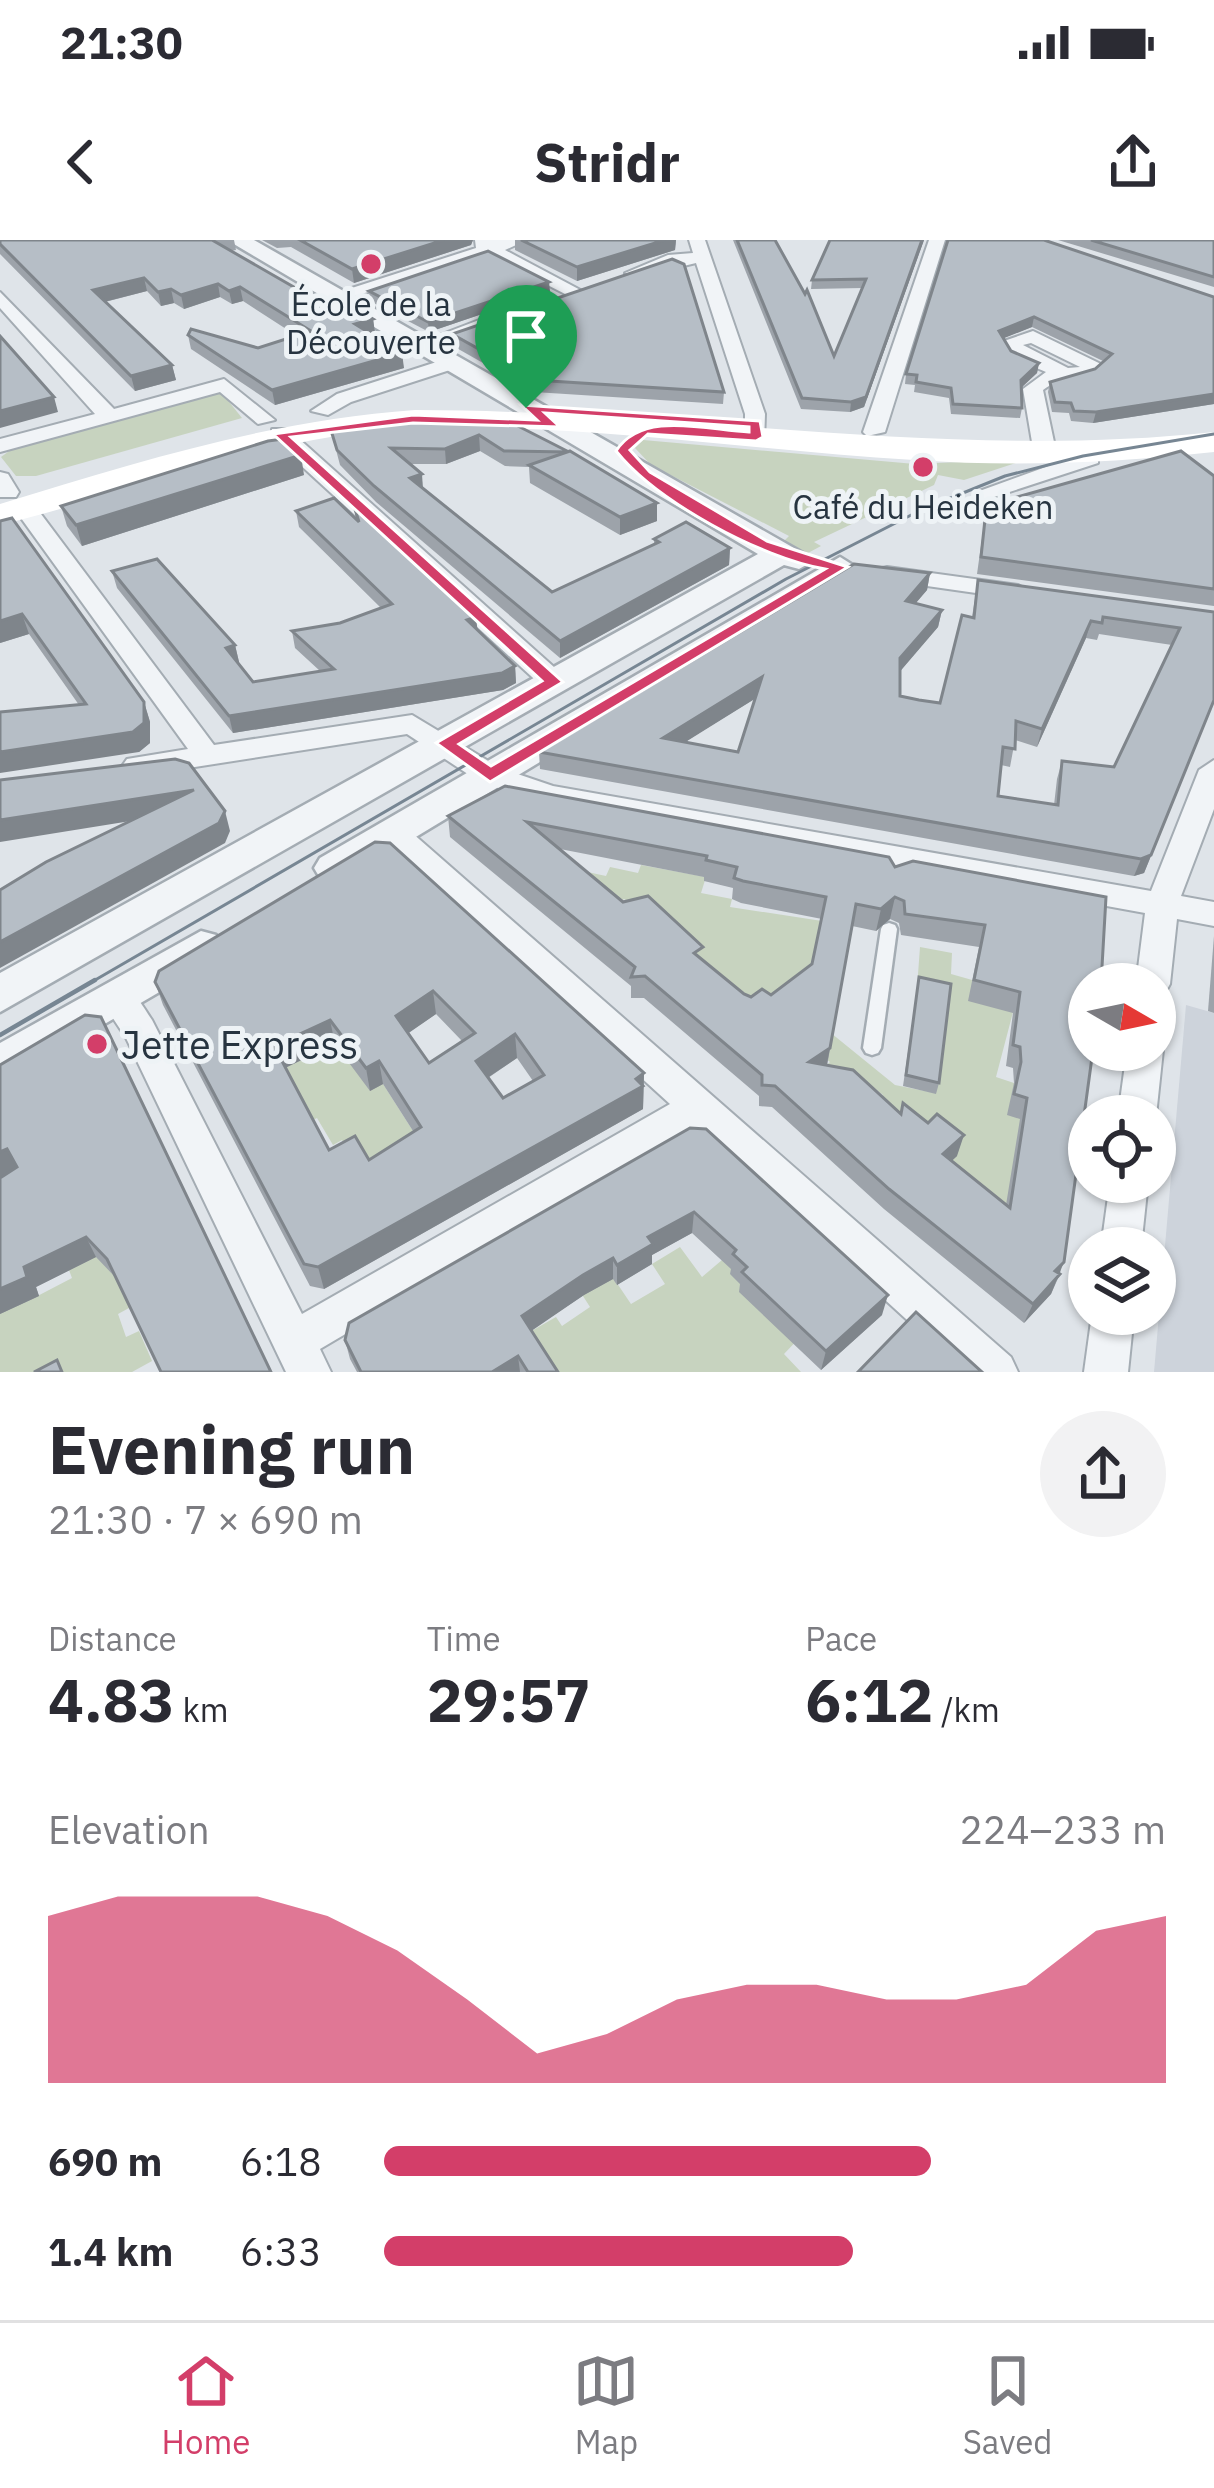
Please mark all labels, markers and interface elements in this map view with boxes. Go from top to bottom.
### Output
text: 21:30 [60,13,183,71]
text: Stridr [534,127,680,197]
icon: back [48,129,114,195]
icon: share [1100,129,1166,195]
marker: École de la Découverte [358,251,384,277]
place label: École de la Découverte [286,282,456,363]
pin [475,285,577,408]
icon: arrive [493,303,559,369]
marker: Café du Heideken [910,454,936,480]
place label: Café du Heideken [793,485,1053,528]
north arrow [1068,963,1176,1071]
map controls [1068,963,1176,1335]
place label: Jette Express [121,1019,358,1070]
marker: Jette Express [84,1031,110,1057]
button: locate [1068,1095,1176,1203]
button: layers [1068,1227,1176,1335]
text: Evening run [48,1406,415,1492]
button: share [1040,1411,1166,1537]
text: 21:30 · 7 × 690 m [48,1494,363,1545]
text: Distance [48,1617,177,1660]
text: Time [427,1617,501,1660]
text: Pace [805,1617,877,1660]
text: 4.83 [48,1660,175,1739]
text: 29:57 [427,1660,590,1739]
text: 6:12 [805,1660,933,1739]
text: km [175,1688,229,1731]
text: /km [933,1688,1000,1731]
text: Elevation [48,1804,210,1855]
text: 224–233 m [959,1804,1166,1855]
text: 690 m [48,2136,162,2187]
text: 6:18 [240,2136,322,2187]
text: 1.4 km [48,2226,173,2277]
text: 6:33 [240,2226,322,2277]
tab: Home [162,2348,250,2463]
tab: Map [573,2348,639,2463]
tab: Saved [963,2348,1052,2463]

